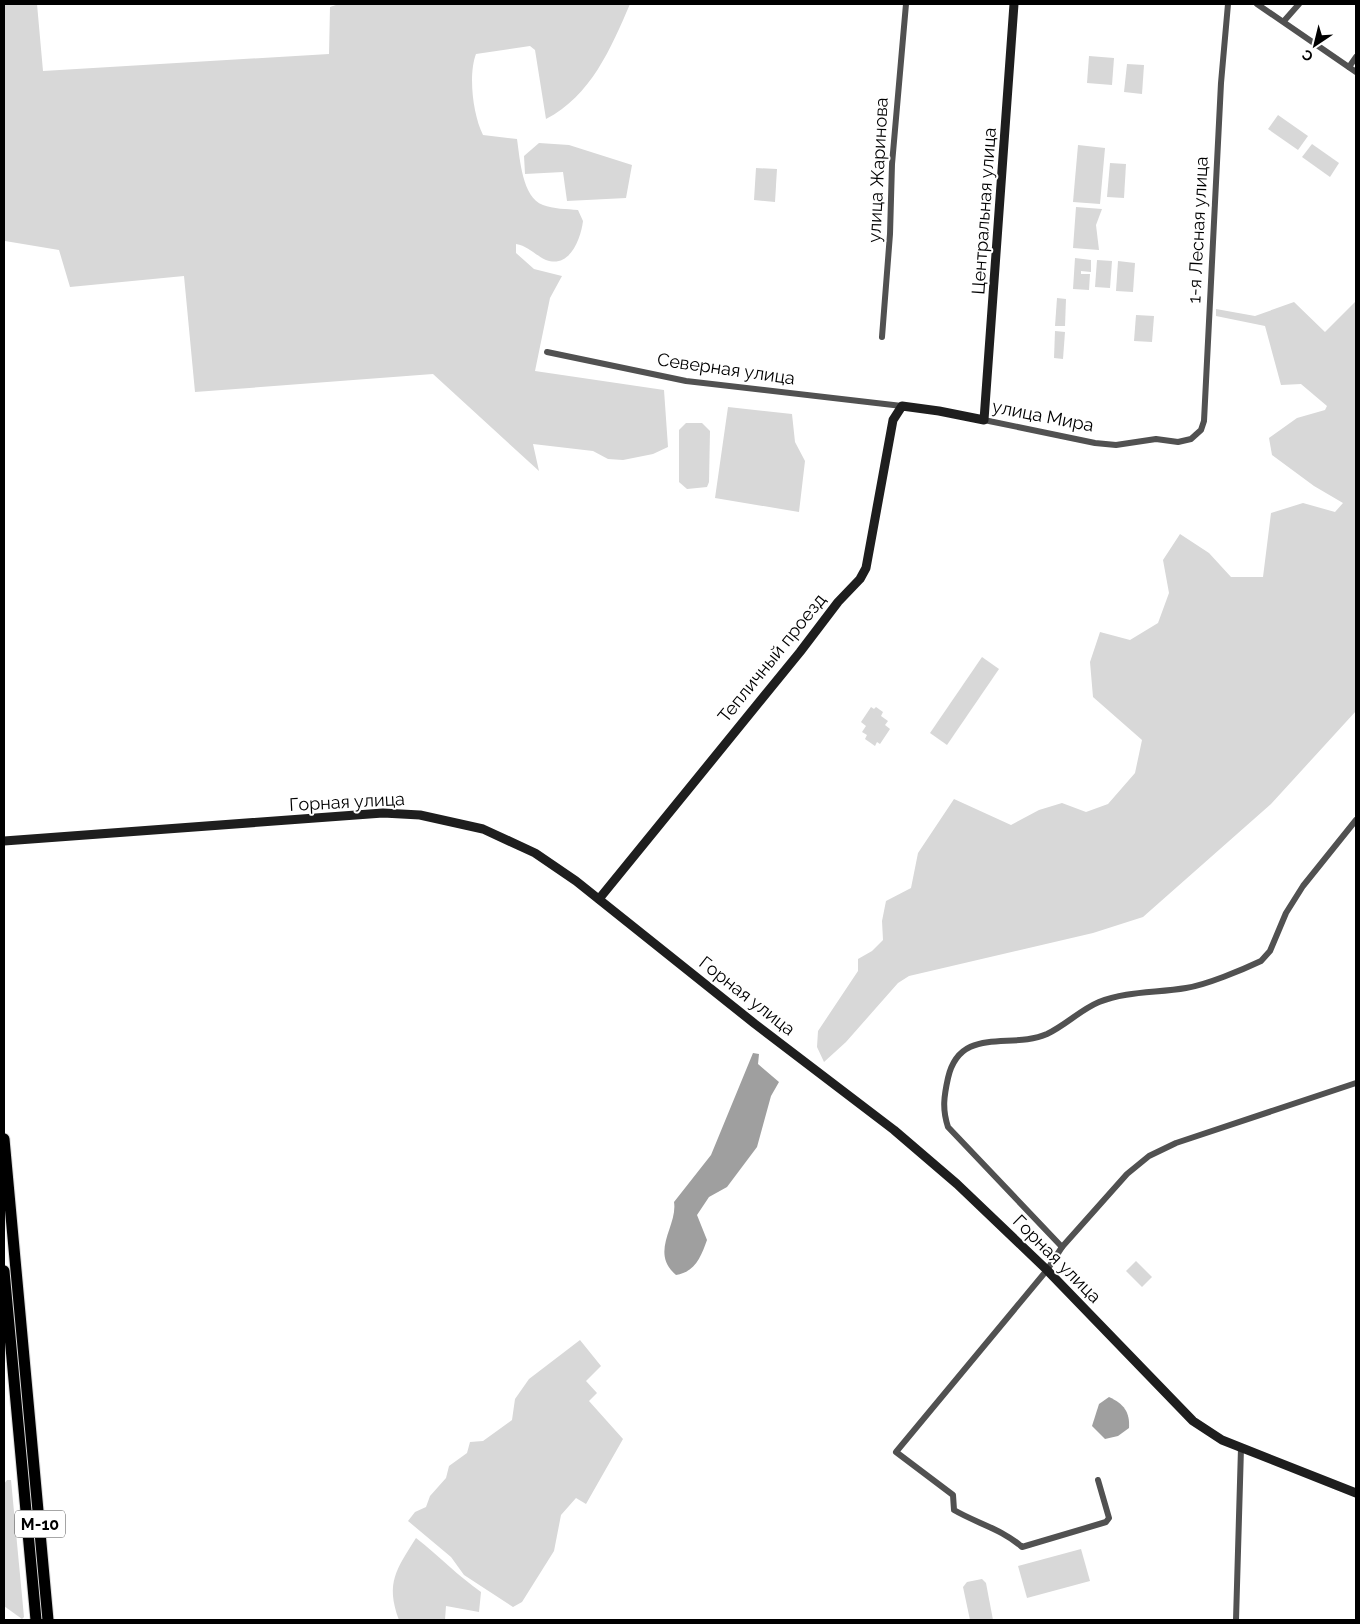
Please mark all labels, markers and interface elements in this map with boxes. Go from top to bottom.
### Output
north arrow [1290,20,1340,70]
text: С [1299,46,1316,65]
street label: улица Жаринова [863,97,892,243]
street label: Центральная улица [967,127,1000,295]
street label: 1-я Лесная улица [1183,156,1212,304]
street label: Северная улица [656,348,796,389]
street label: улица Мира [991,395,1096,436]
street label: Тепличный проезд [713,589,830,726]
street label: Горная улица [289,788,405,815]
street label: Горная улица [695,952,799,1040]
street label: Горная улица [1009,1210,1106,1307]
road number: М-10 [15,1510,65,1538]

